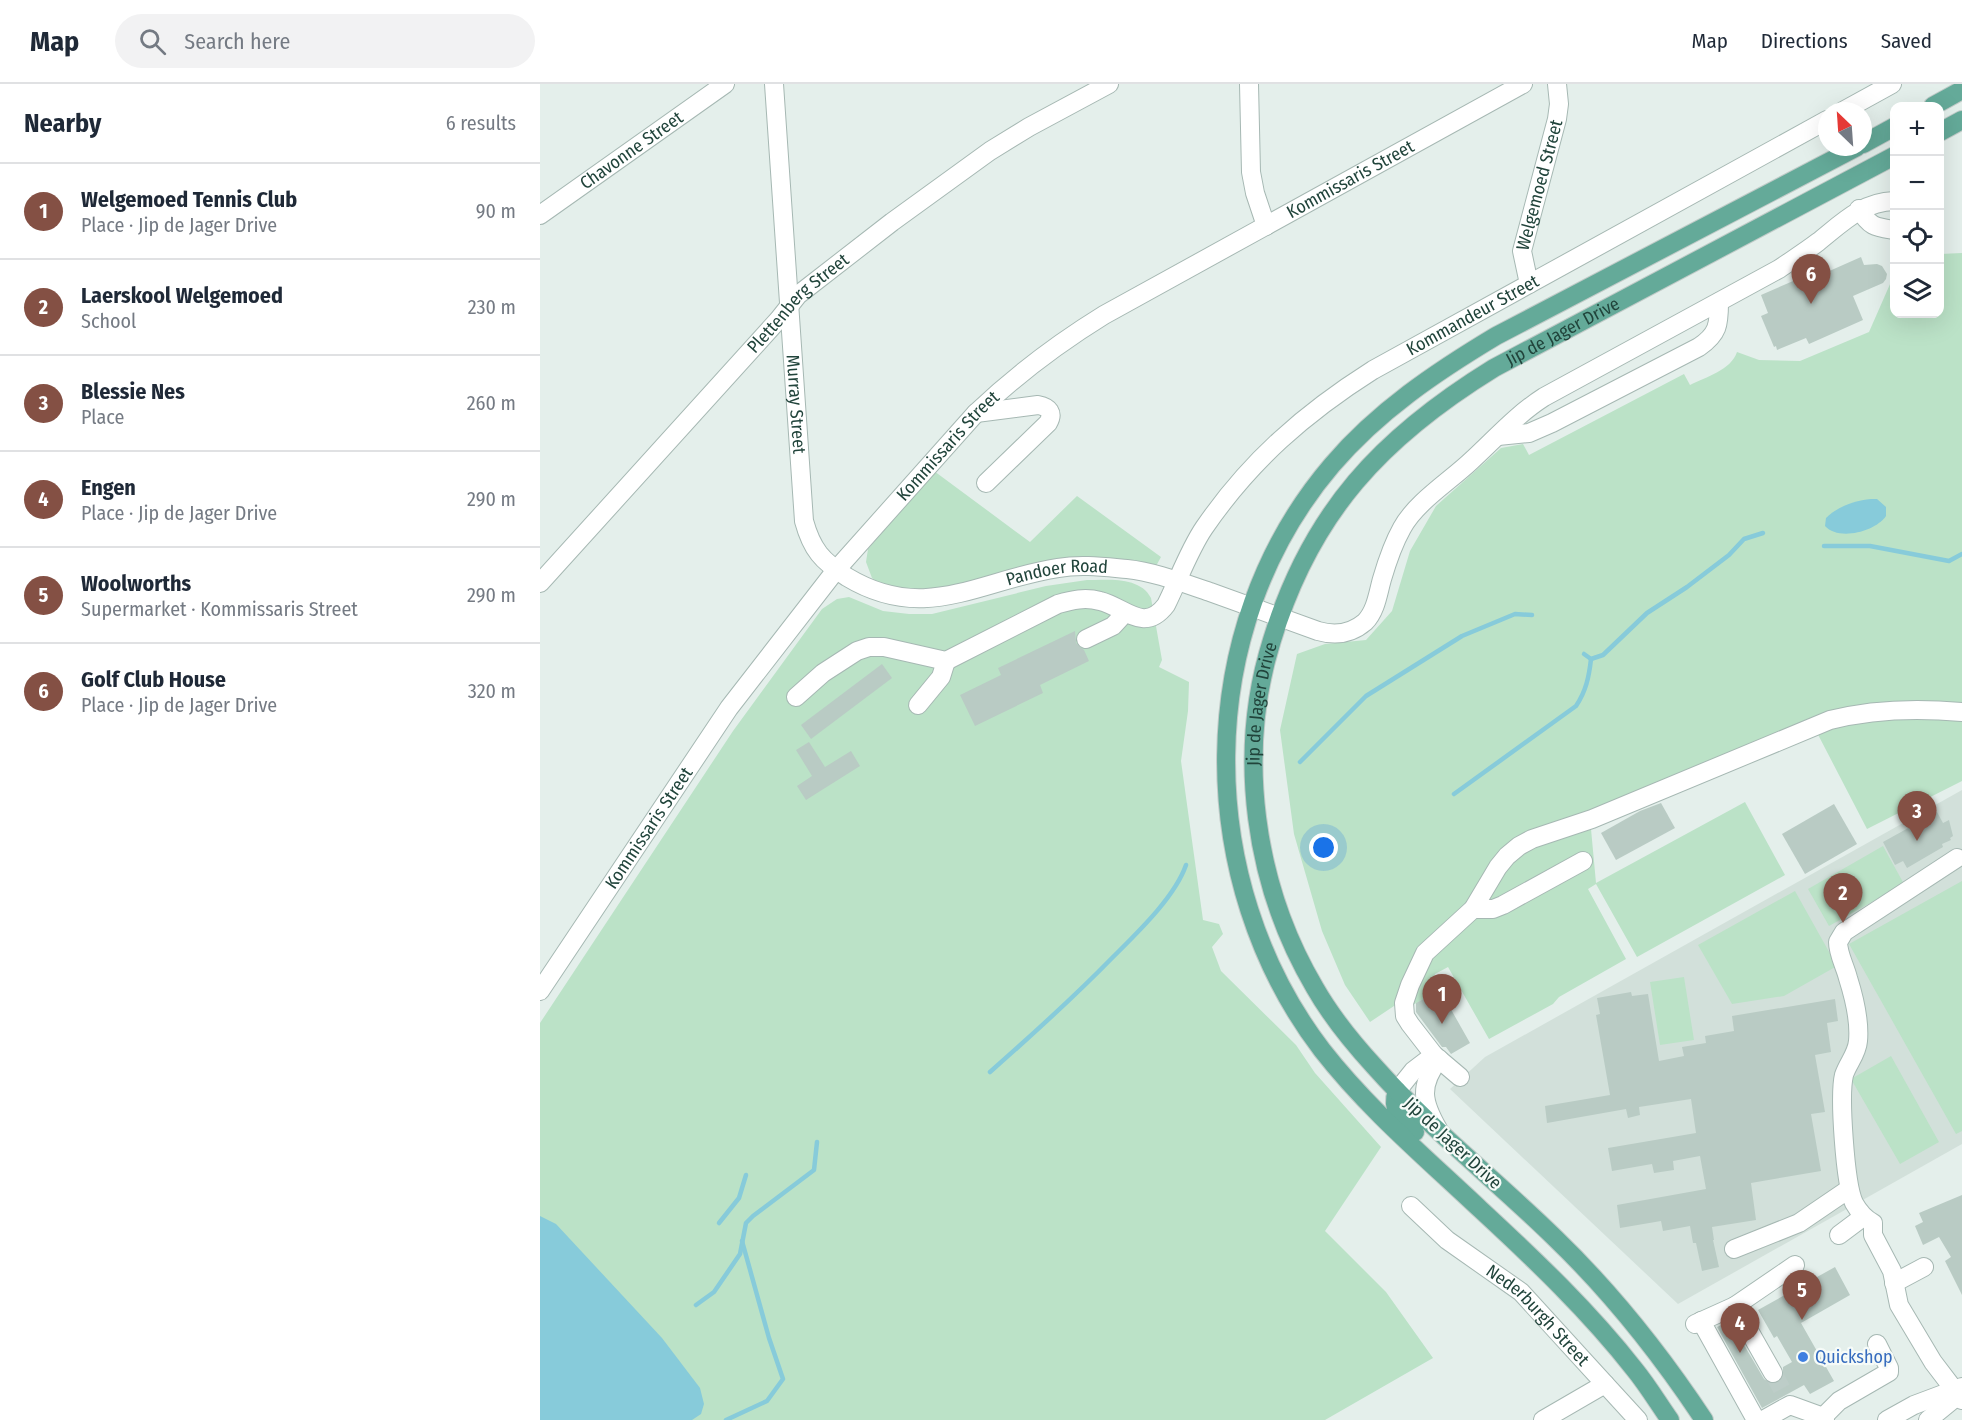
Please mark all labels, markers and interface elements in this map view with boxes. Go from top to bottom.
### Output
search box [115,14,535,68]
text: Map [30,25,79,58]
icon: search [136,25,169,58]
text: Search here [184,28,290,55]
text: Map [1691,28,1728,54]
text: Directions [1761,28,1848,54]
text: Saved [1881,28,1932,54]
north arrow [1818,102,1872,156]
map controls [1890,102,1944,318]
button: + [1890,102,1944,156]
street label: Chavonne Street [576,106,687,194]
text: Nearby [24,108,101,139]
text: 6 results [446,111,516,135]
street label: Welgemoed Street [1512,117,1567,253]
street label: Kommissaris Street [1283,135,1418,223]
button: − [1890,156,1944,210]
text: Welgemoed Tennis Club [81,186,297,213]
text: 1 [39,199,48,223]
text: 90 m [476,199,516,223]
button: locate [1890,210,1944,264]
text: Place · Jip de Jager Drive [81,213,277,237]
street label: Plettenberg Street [742,249,853,358]
pin: 6 [1792,254,1830,304]
button: layers [1890,264,1944,318]
street label: Kommandeur Street [1403,270,1543,360]
text: Laerskool Welgemoed [81,282,283,309]
street label: Jip de Jager Drive [1502,292,1623,371]
text: 2 [39,295,48,319]
text: 230 m [468,295,516,319]
text: School [81,309,136,333]
street label: Murray Street [782,354,810,455]
text: Blessie Nes [81,378,185,405]
street label: Kommissaris Street [892,386,1004,506]
text: 3 [39,391,48,415]
text: 260 m [467,391,516,415]
text: Place [81,405,124,429]
text: Engen [81,474,136,501]
text: 4 [38,487,49,511]
text: 290 m [467,487,516,511]
text: Place · Jip de Jager Drive [81,501,277,525]
street label: Pandoer Road [1003,555,1109,591]
text: Woolworths [81,570,191,597]
text: 5 [39,583,48,607]
text: 290 m [467,583,516,607]
text: Supermarket · Kommissaris Street [81,597,358,621]
street label: Jip de Jager Drive [1243,639,1282,766]
text: Golf Club House [81,666,226,693]
text: 6 [38,679,49,703]
text: 320 m [468,679,516,703]
text: Place · Jip de Jager Drive [81,693,277,717]
street label: Kommissaris Street [600,763,697,893]
pin: 3 [1898,792,1936,841]
your location [1309,833,1338,862]
pin: 2 [1824,874,1862,923]
pin: 1 [1422,974,1462,1024]
street label: Jip de Jager Drive [1400,1092,1506,1194]
street label: Nederburgh Street [1482,1260,1594,1371]
pin: 5 [1782,1270,1822,1320]
pin: 4 [1720,1304,1760,1353]
place label: Quickshop [1815,1346,1892,1368]
marker: Quickshop [1796,1350,1810,1364]

